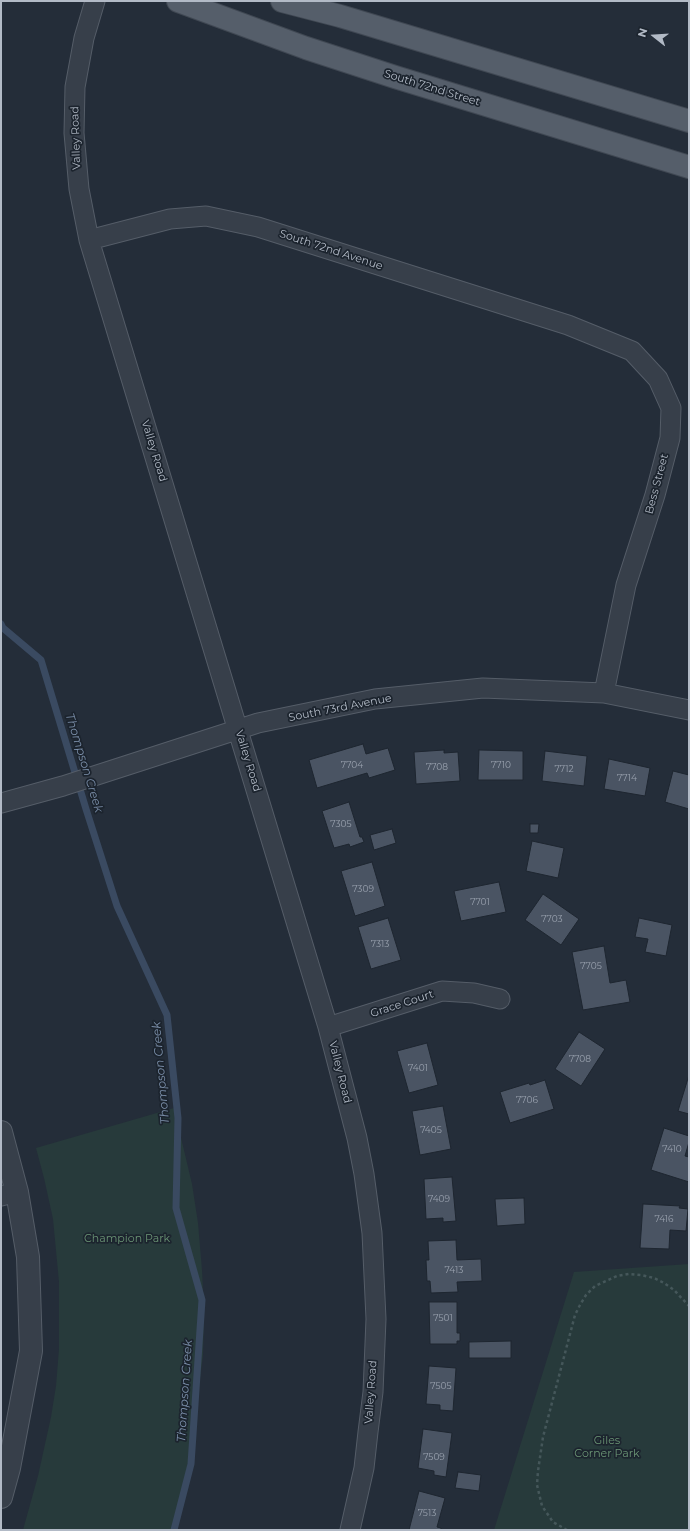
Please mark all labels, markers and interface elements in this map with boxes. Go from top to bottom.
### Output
north arrow [634,16,674,56]
text: N [635,26,651,39]
street label: South 72nd Street [382,67,482,109]
street label: Valley Road [68,106,84,170]
street label: South 72nd Avenue [278,227,384,273]
street label: Valley Road [138,419,170,483]
street label: Bess Street [643,452,671,516]
street label: South 73rd Avenue [287,692,393,724]
water label: Thompson Creek [62,712,106,814]
street label: Valley Road [232,729,264,793]
house number: 7704 [341,760,363,770]
house number: 7710 [491,760,511,770]
house number: 7708 [426,762,448,772]
house number: 7712 [554,764,574,774]
house number: 7714 [617,773,637,783]
house number: 7305 [330,819,352,829]
house number: 7309 [352,884,374,894]
house number: 7701 [470,897,490,907]
house number: 7703 [541,914,563,924]
house number: 7313 [371,939,389,949]
house number: 7705 [580,961,602,971]
street label: Grace Court [369,988,435,1020]
water label: Thompson Creek [149,1021,173,1125]
street label: Valley Road [326,1040,354,1104]
house number: 7708 [569,1054,591,1064]
house number: 7401 [408,1063,428,1073]
house number: 7706 [516,1095,538,1105]
house number: 7405 [420,1125,442,1135]
house number: 7410 [662,1144,682,1154]
house number: 7409 [428,1194,450,1204]
house number: 7416 [654,1214,674,1224]
park label: Champion Park [84,1232,170,1246]
house number: 7413 [445,1265,463,1275]
house number: 7501 [433,1313,453,1323]
water label: Thompson Creek [174,1339,196,1443]
street label: Valley Road [362,1360,380,1424]
house number: 7505 [430,1381,452,1391]
park label: Giles Corner Park [574,1434,640,1460]
house number: 7509 [423,1452,445,1462]
house number: 7513 [418,1508,436,1518]

